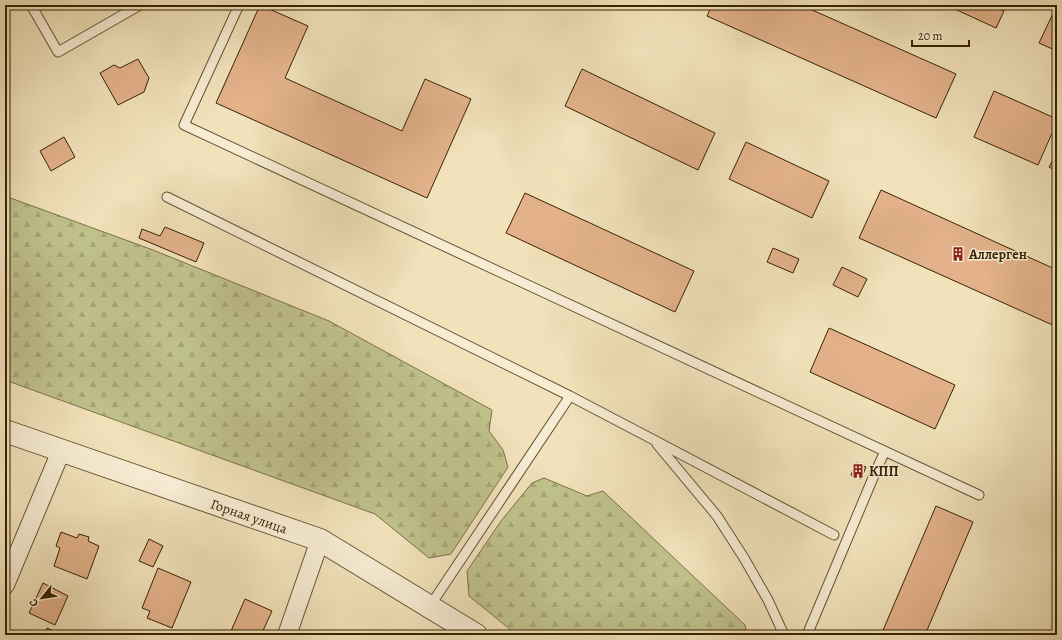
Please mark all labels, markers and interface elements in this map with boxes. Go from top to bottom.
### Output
scale bar [912,22,969,48]
text: 20 m [918,28,942,44]
place label: Аллерген [968,245,1027,264]
building icon: Аллерген [950,246,966,262]
place label: КПП [869,462,899,481]
building icon: КПП [850,463,866,479]
street label: Горная улица [208,494,290,539]
north arrow [22,578,62,618]
text: С [25,596,42,609]

